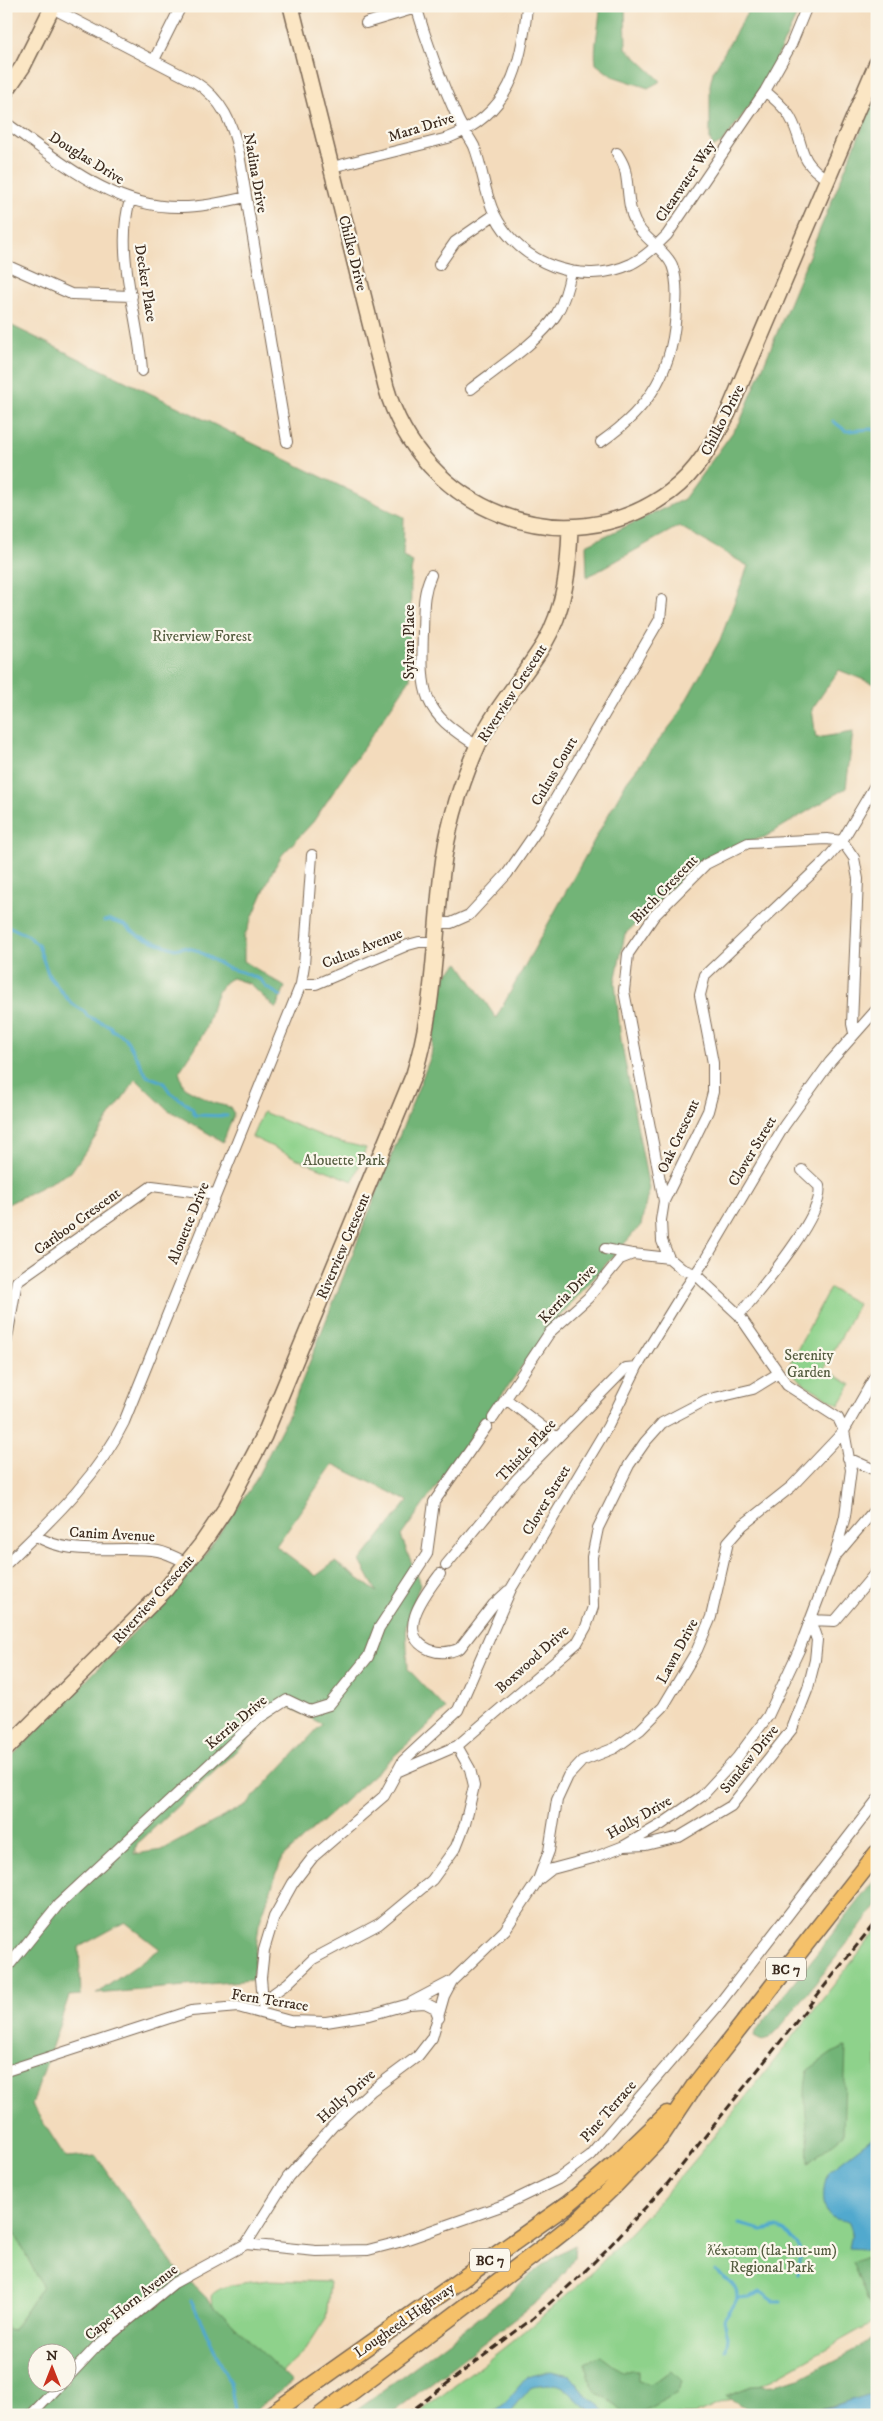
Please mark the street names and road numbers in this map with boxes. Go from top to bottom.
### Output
street label: Mara Drive [386,108,457,147]
street label: Douglas Drive [45,128,128,189]
street label: Nadina Drive [239,132,272,214]
street label: Clearwater Way [651,136,720,226]
street label: Chilko Drive [334,213,371,293]
street label: Decker Place [130,243,161,323]
street label: Chilko Drive [696,381,748,459]
street label: Sylvan Place [400,604,419,680]
street label: Riverview Crescent [473,640,551,746]
street label: Cultus Court [527,733,582,809]
street label: Birch Crescent [627,851,702,928]
street label: Cultus Avenue [319,924,405,973]
street label: Oak Crescent [653,1096,704,1176]
street label: Clover Street [724,1112,781,1190]
street label: Alouette Drive [163,1179,214,1267]
street label: Cariboo Crescent [30,1183,125,1259]
street label: Riverview Crescent [312,1190,375,1302]
street label: Kerria Drive [535,1261,600,1328]
street label: Thistle Place [492,1415,560,1486]
street label: Clover Street [518,1461,575,1539]
street label: Canim Avenue [69,1523,155,1546]
street label: Riverview Crescent [108,1551,199,1648]
street label: Lawn Drive [652,1615,703,1687]
street label: Boxwood Drive [492,1621,573,1697]
street label: Kerria Drive [202,1691,271,1754]
street label: Sundew Drive [716,1721,783,1797]
street label: Holly Drive [603,1791,675,1844]
road number: BC 7 [766,1958,806,1980]
street label: Fern Terrace [230,1985,310,2016]
street label: Holly Drive [313,2065,380,2128]
street label: Pine Terrace [576,2076,640,2146]
road number: BC 7 [470,2248,510,2272]
street label: Cape Horn Avenue [81,2260,182,2345]
street label: Lougheed Highway [350,2278,459,2362]

